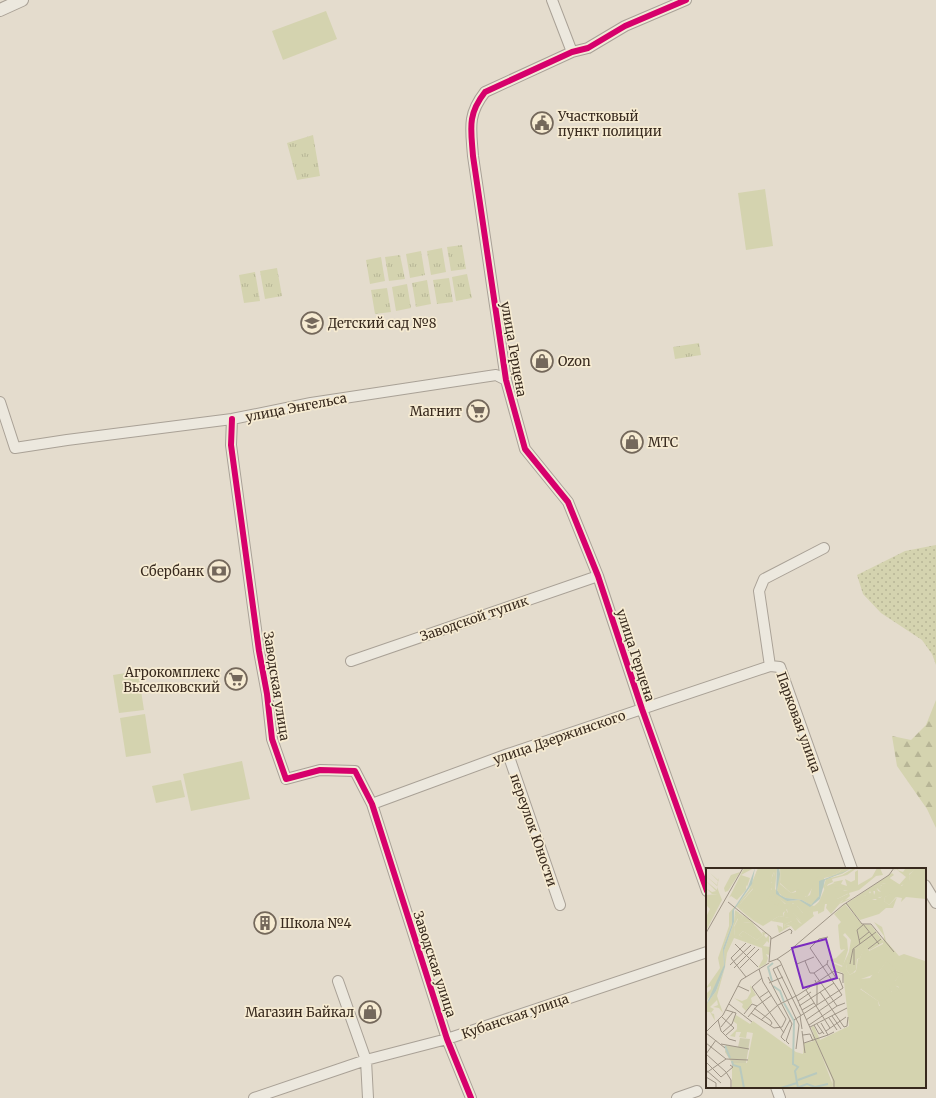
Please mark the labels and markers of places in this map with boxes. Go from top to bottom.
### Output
place label: Участковый пункт полиции [557,108,662,140]
public building icon: Участковый пункт полиции [529,110,555,136]
school or university icon: Детский сад №8 [299,310,325,336]
place label: Детский сад №8 [328,315,437,332]
shop icon: Ozon [529,348,555,374]
place label: Ozon [558,353,591,370]
supermarket icon: Магнит [465,398,491,424]
place label: Магнит [410,403,462,420]
shop icon: МТС [619,429,645,455]
place label: МТС [648,434,678,451]
bank icon: Сбербанк [206,558,232,584]
place label: Сбербанк [141,563,205,580]
place label: Агрокомплекс Выселковский [123,664,220,696]
supermarket icon: Агрокомплекс Выселковский [223,666,249,692]
building icon: Школа №4 [252,910,278,936]
place label: Школа №4 [280,915,352,932]
shop icon: Магазин Байкал [357,999,383,1025]
place label: Магазин Байкал [245,1004,354,1021]

